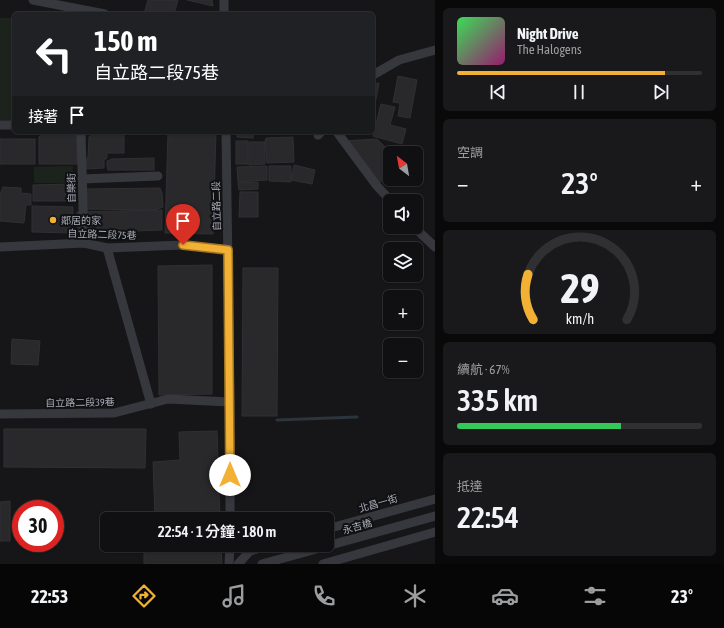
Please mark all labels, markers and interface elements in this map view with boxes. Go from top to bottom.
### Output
text: 150 m [94,25,157,57]
text: Night Drive [517,25,579,42]
icon: left [28,28,80,80]
text: The Halogens [517,42,582,57]
text: 自立路二段75巷 [94,62,219,83]
icon: previous [487,81,509,103]
icon: pause [568,81,590,103]
icon: next [650,81,672,103]
icon: arrive [66,104,88,126]
text: 接著 [28,108,58,125]
text: 空調 [457,145,483,160]
north arrow [383,146,423,186]
map controls [383,146,423,378]
text: 23° [561,166,598,200]
text: − [457,170,468,196]
text: + [691,170,702,196]
street label: 自樂街 [66,173,77,203]
street label: 自立路二段 [211,181,222,231]
button: sound [383,194,423,234]
pin [166,204,200,245]
icon: arrive [172,210,194,232]
marker: 鄰居的家 [48,215,58,225]
place label: 鄰居的家 [61,215,102,226]
street label: 自立路二段75巷 [67,228,137,241]
button: layers [383,242,423,282]
text: 29 [560,264,599,312]
button: + [383,290,423,330]
text: km/h [565,311,594,327]
button: − [383,338,423,378]
text: 續航 · 67% [457,362,510,377]
text: 335 km [457,383,538,417]
street label: 自立路二段39巷 [45,396,115,409]
position arrow [209,454,251,496]
text: 抵達 [457,479,483,494]
street label: 北昌一街 [357,493,399,514]
speed limit sign: 30 [12,500,64,552]
text: 22:54 [457,500,519,534]
street label: 永吉橋 [341,517,373,536]
text: 22:54 · 1 分鐘 · 180 m [158,523,276,540]
icon: directions [130,582,158,610]
icon: music [220,582,248,610]
icon: phone [310,582,338,610]
icon: climate [401,582,429,610]
icon: car [491,582,519,610]
icon: filters [581,582,609,610]
text: 22:53 [31,586,68,607]
text: 23° [671,586,693,607]

